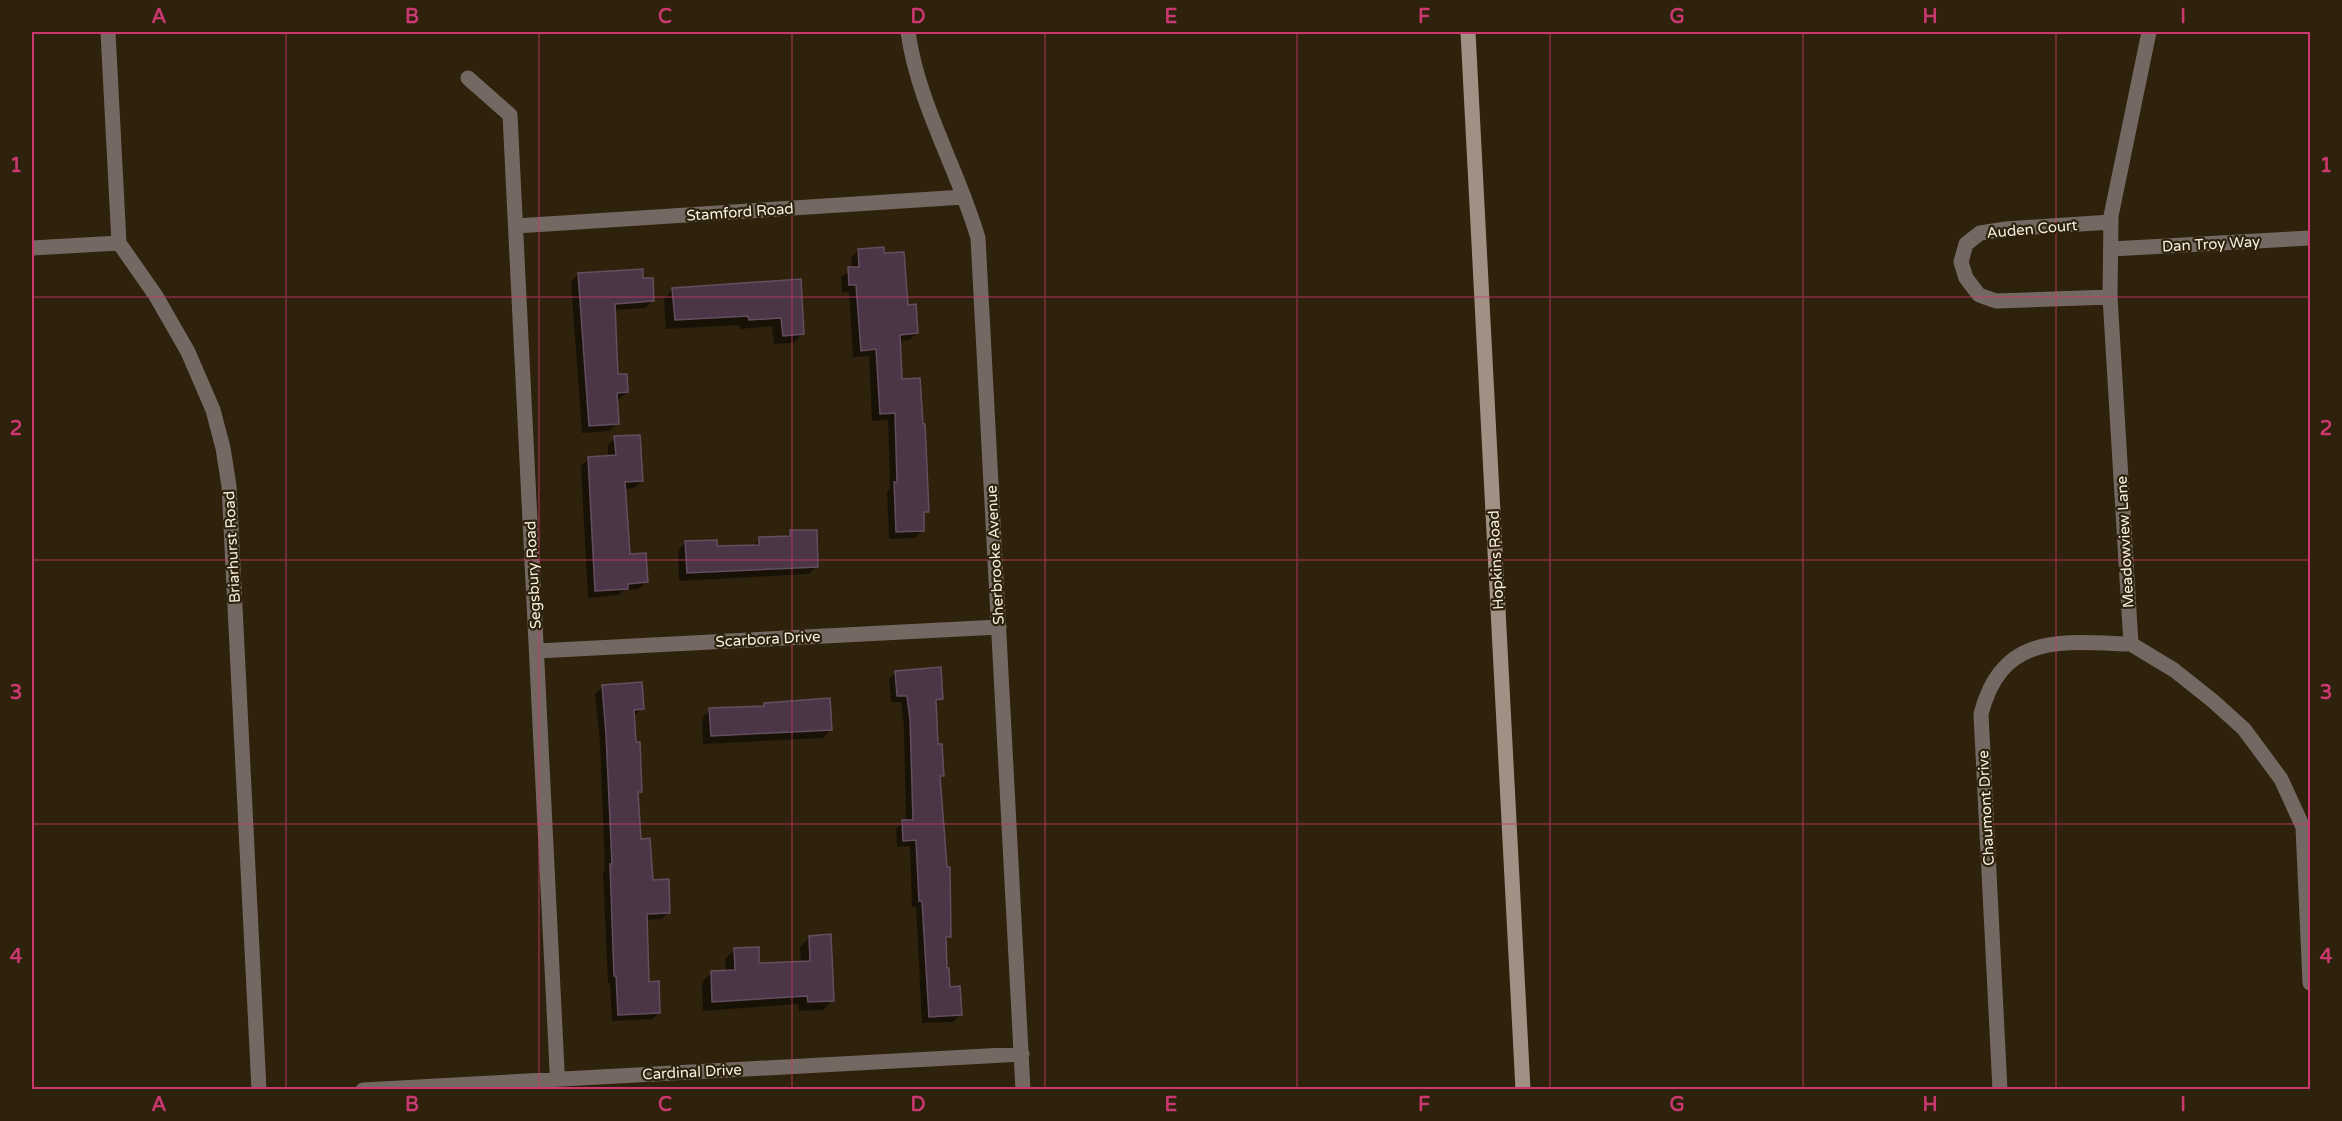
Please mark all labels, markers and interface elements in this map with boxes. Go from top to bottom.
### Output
text: A [152,5,167,29]
text: B [405,5,419,29]
text: C [658,5,672,29]
text: D [910,5,926,29]
text: E [1165,5,1178,29]
text: F [1418,5,1430,29]
text: G [1669,5,1685,29]
text: H [1922,5,1938,29]
text: I [2180,5,2186,29]
text: 1 [10,154,22,178]
text: 1 [2320,154,2332,178]
street label: Stamford Road [686,199,794,225]
street label: Auden Court [1986,216,2078,242]
street label: Dan Troy Way [2161,232,2261,256]
text: 2 [10,417,22,441]
text: 2 [2320,417,2332,441]
street label: Meadowview Lane [2113,476,2137,608]
street label: Sherbrooke Avenue [982,485,1008,625]
street label: Briarhurst Road [220,490,244,604]
street label: Hopkins Road [1484,510,1508,610]
street label: Segsbury Road [521,520,545,630]
street label: Scarbora Drive [715,627,821,651]
text: 3 [10,681,22,705]
text: 3 [2320,681,2332,705]
street label: Chaumont Drive [1974,750,1998,866]
text: 4 [10,945,23,969]
text: 4 [2320,945,2333,969]
street label: Cardinal Drive [642,1060,742,1084]
text: A [152,1093,167,1117]
text: B [405,1093,419,1117]
text: C [658,1093,672,1117]
text: D [910,1093,926,1117]
text: E [1165,1093,1178,1117]
text: F [1418,1093,1430,1117]
text: G [1669,1093,1685,1117]
text: H [1922,1093,1938,1117]
text: I [2180,1093,2186,1117]

